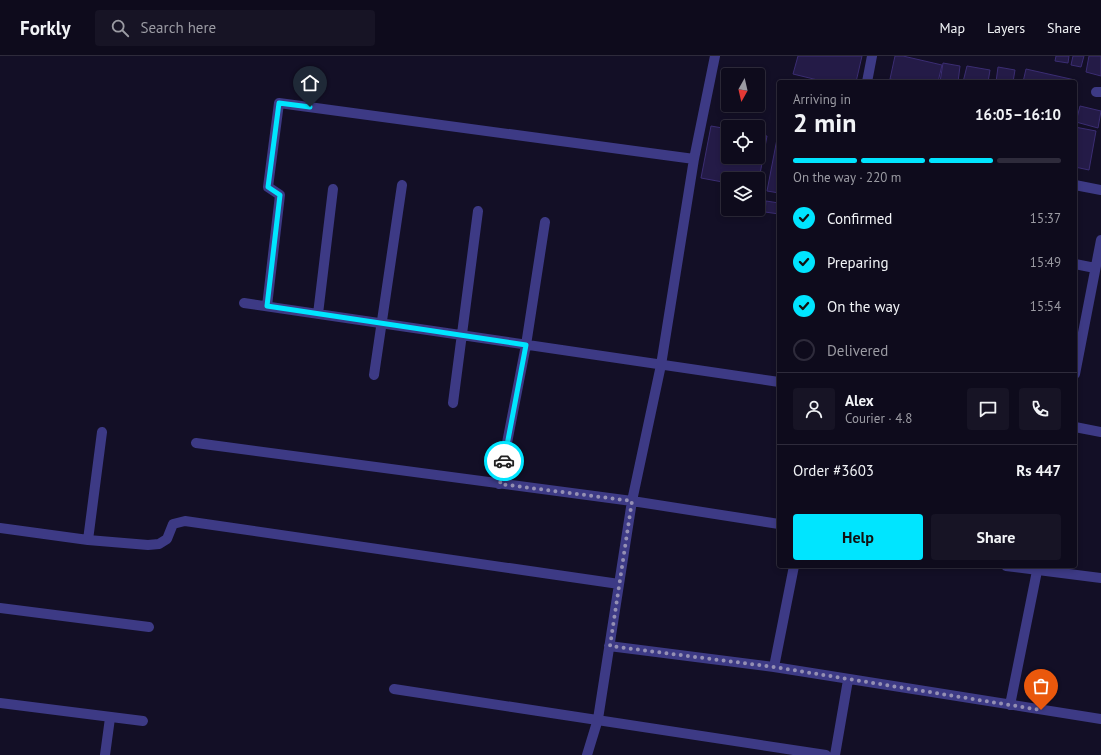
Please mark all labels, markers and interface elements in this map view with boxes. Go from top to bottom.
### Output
search box [95,10,375,46]
text: Forkly [20,16,71,40]
icon: search [109,17,131,39]
text: Search here [141,18,216,37]
text: Map [939,19,965,37]
text: Layers [987,19,1025,37]
text: Share [1047,19,1081,37]
pin [293,66,327,107]
north arrow [721,68,765,112]
map controls [721,68,765,216]
icon: home [299,72,321,94]
text: Arriving in [793,91,851,108]
text: 16:05–16:10 [975,105,1061,124]
text: 2 min [793,106,856,139]
button: locate [721,120,765,164]
text: On the way · 220 m [793,169,901,186]
button: layers [721,172,765,216]
icon: check [793,207,815,229]
text: Confirmed [827,209,892,228]
text: 15:37 [1030,210,1061,227]
icon: check [793,251,815,273]
text: Preparing [827,253,889,272]
text: 15:49 [1030,254,1061,271]
icon: check [793,295,815,317]
text: On the way [827,297,900,316]
text: 15:54 [1030,298,1061,315]
text: Delivered [827,341,888,360]
button: person [793,388,835,430]
button: chat [967,388,1009,430]
button: phone [1019,388,1061,430]
text: Alex [845,391,874,410]
text: Courier · 4.8 [845,410,912,427]
courier [484,441,524,481]
icon: car [493,450,515,472]
text: Order #3603 [793,461,874,480]
text: Rs 447 [1016,461,1061,480]
button: Help [793,514,923,560]
button: Share [931,514,1061,560]
pin [1024,669,1058,710]
icon: bag [1030,675,1052,697]

